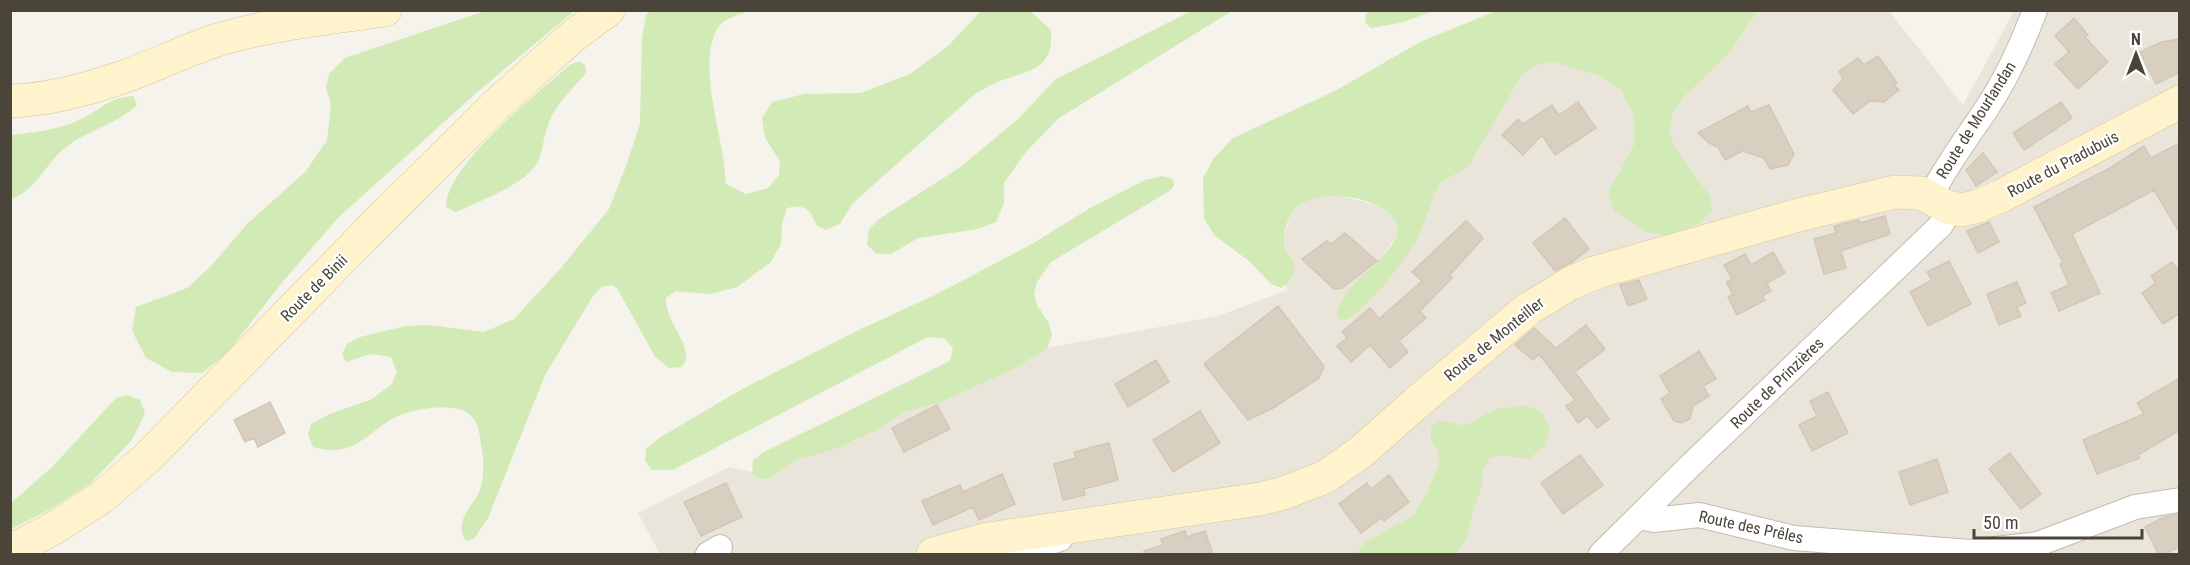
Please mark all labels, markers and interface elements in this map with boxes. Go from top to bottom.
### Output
north arrow [2106,24,2166,84]
text: N [2131,30,2141,49]
street label: Route de Mourlandan [1932,58,2020,182]
street label: Route du Pradubuis [2004,127,2122,201]
street label: Route de Binii [277,251,351,325]
street label: Route de Monteiller [1440,293,1548,385]
street label: Route de Prinzières [1726,334,1828,432]
scale bar [1974,502,2142,540]
street label: Route des Prêles [1697,507,1805,547]
text: 50 m [1983,512,2018,533]

